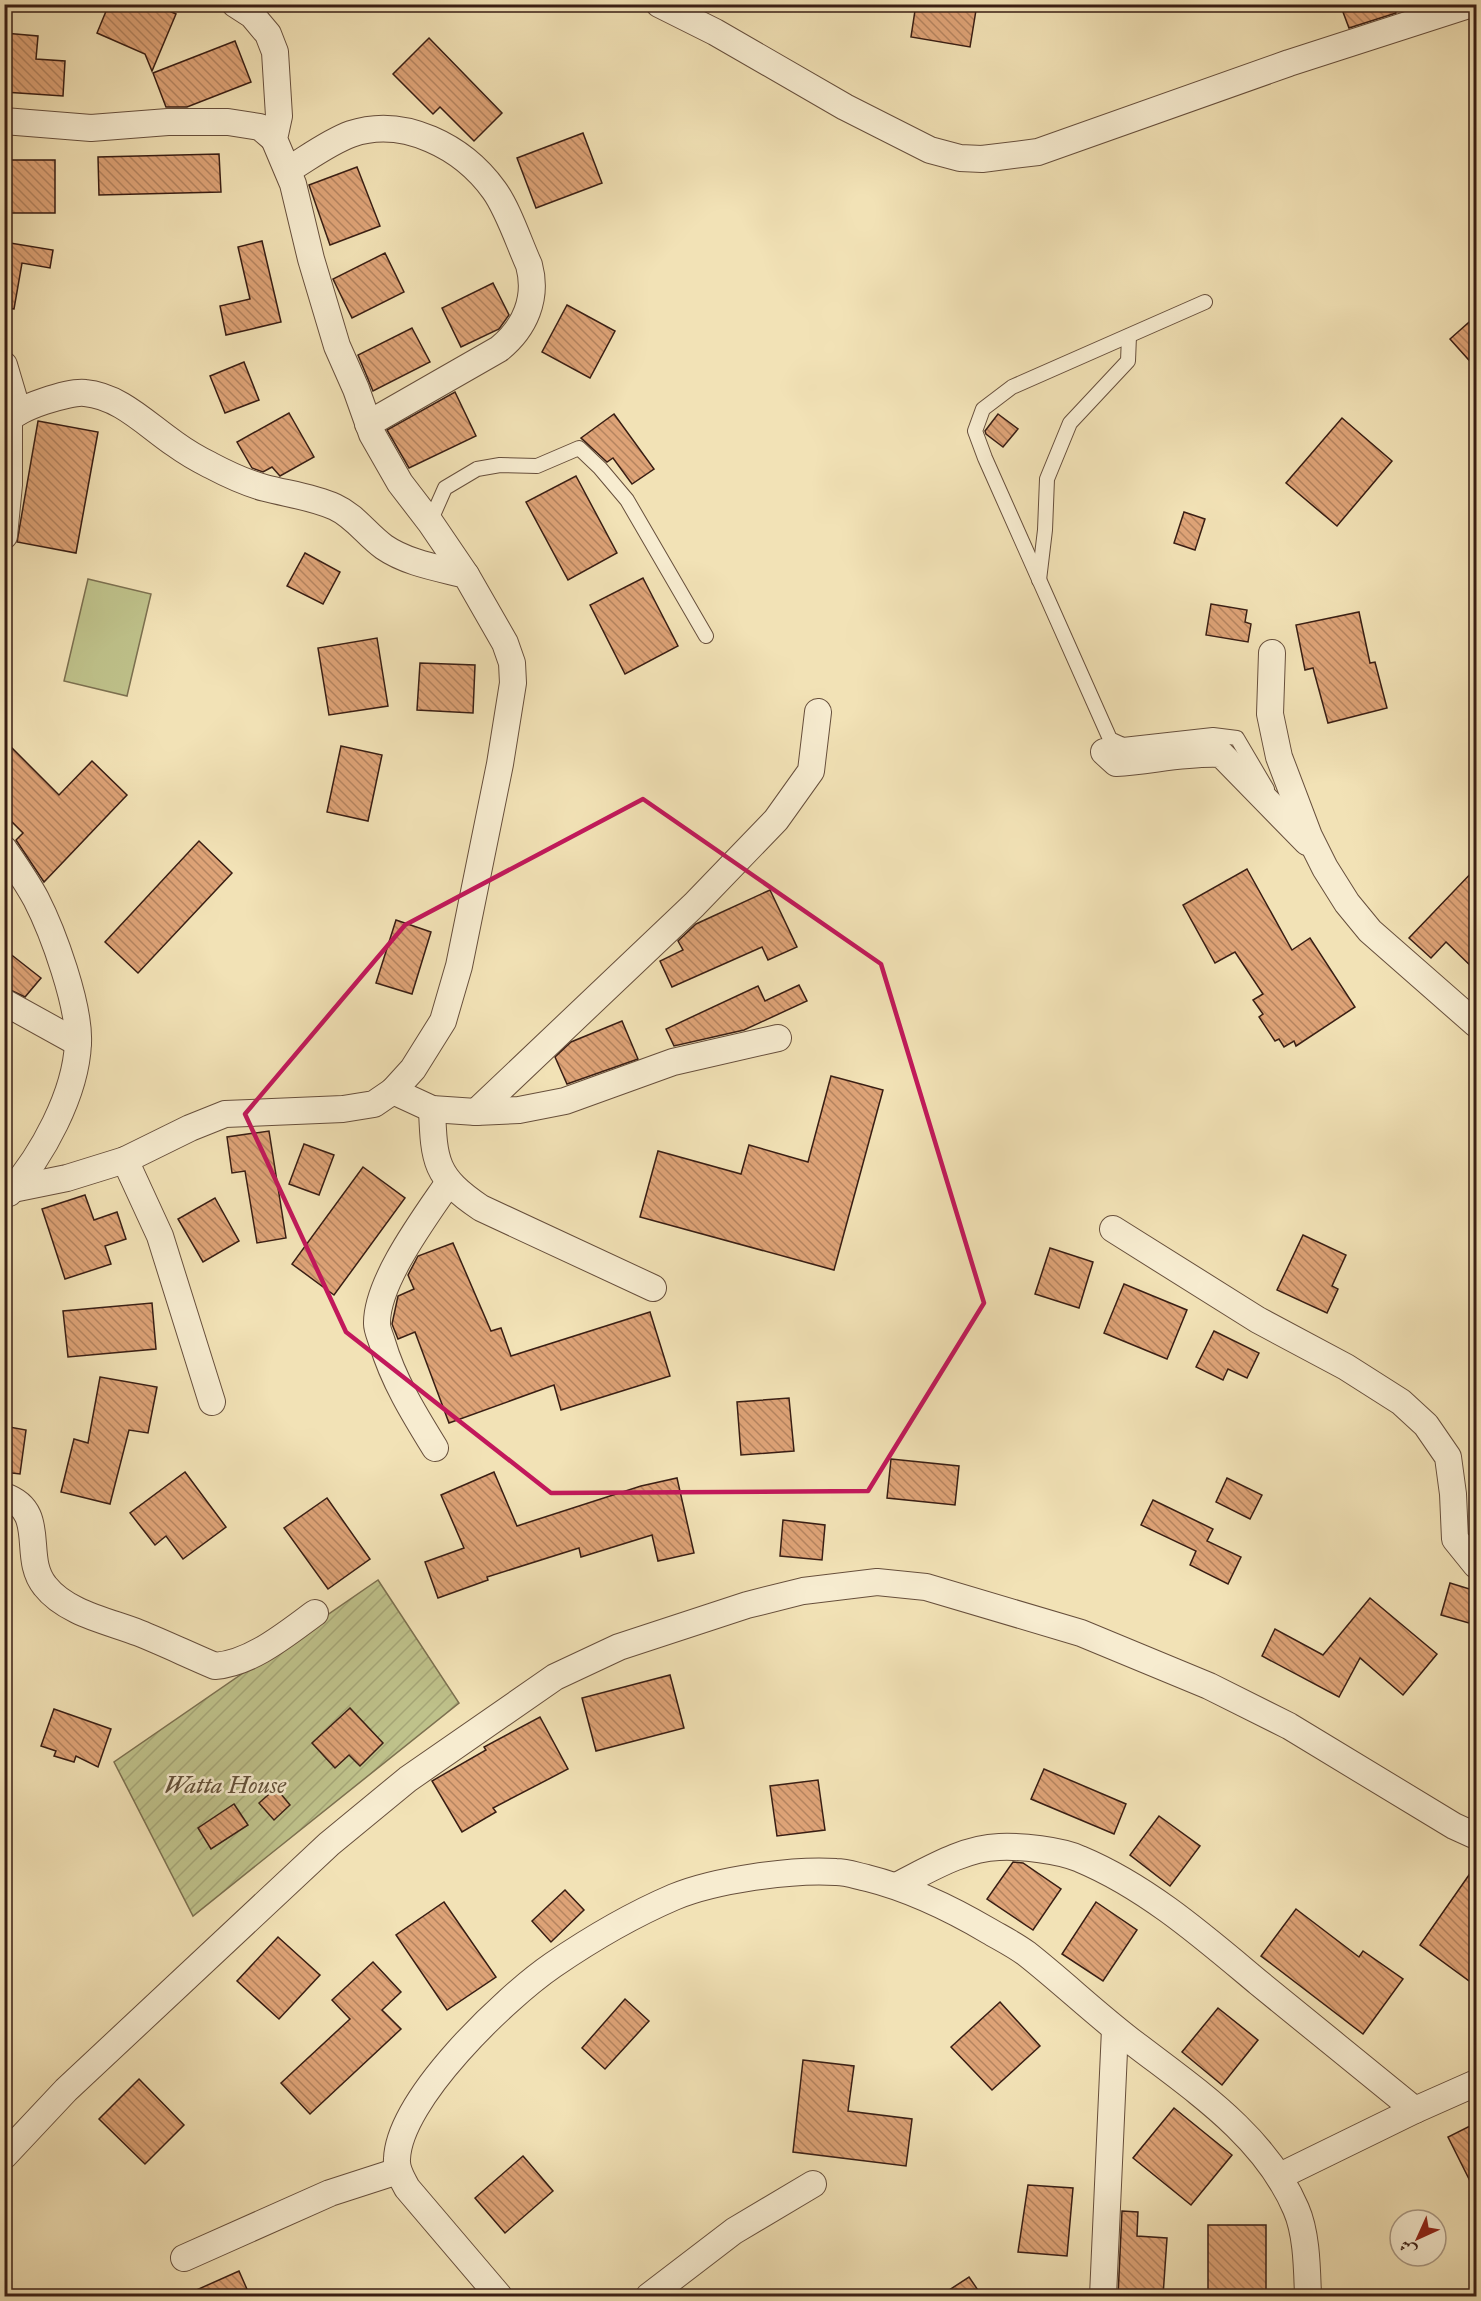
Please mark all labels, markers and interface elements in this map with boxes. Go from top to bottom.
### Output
park label: Watta House [164,1770,287,1800]
north arrow [1388,2208,1448,2268]
text: ش [1395,2236,1420,2261]

